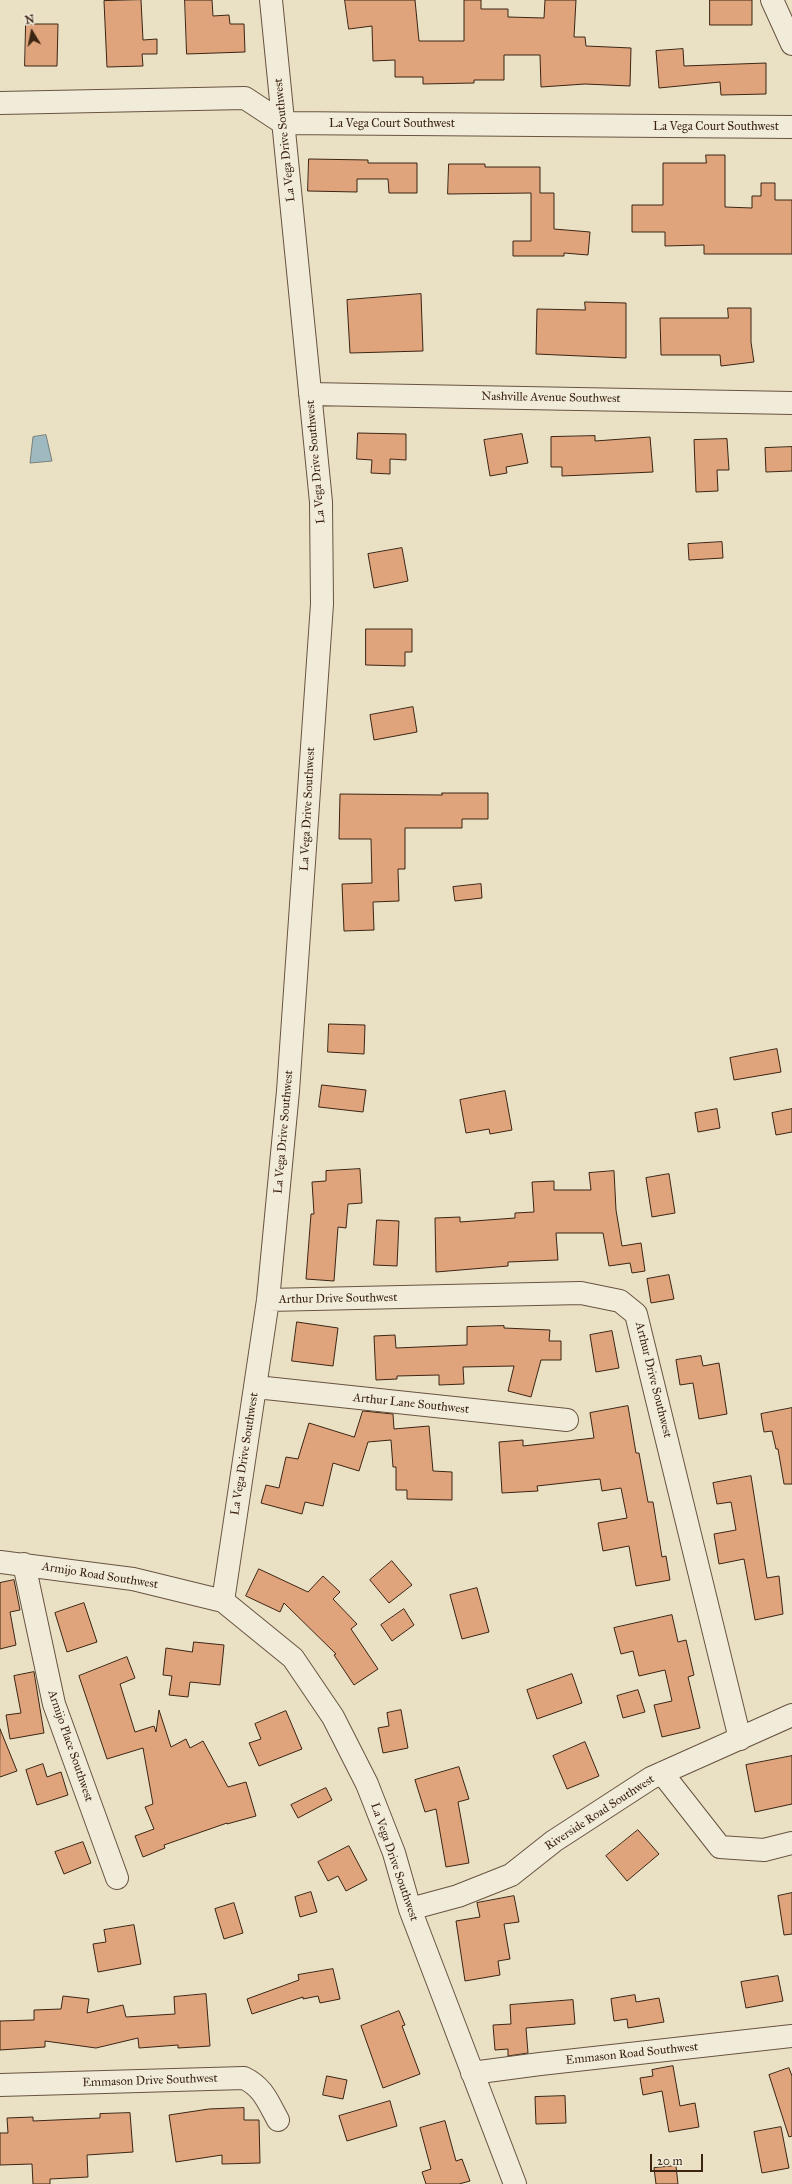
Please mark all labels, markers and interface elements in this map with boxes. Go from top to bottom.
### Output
north arrow [12,12,52,52]
text: N [24,12,36,27]
street label: La Vega Drive Southwest [271,77,299,203]
street label: La Vega Court Southwest [329,117,455,131]
street label: La Vega Court Southwest [653,120,779,134]
street label: Nashville Avenue Southwest [481,390,621,406]
street label: La Vega Drive Southwest [303,400,329,524]
street label: La Vega Drive Southwest [298,747,318,871]
street label: La Vega Drive Southwest [271,1070,297,1194]
street label: Arthur Drive Southwest [278,1291,398,1307]
street label: Arthur Drive Southwest [632,1321,674,1439]
street label: Arthur Lane Southwest [352,1391,470,1417]
street label: La Vega Drive Southwest [228,1392,262,1516]
street label: Armijo Road Southwest [41,1560,159,1592]
street label: Armijo Place Southwest [44,1688,96,1804]
street label: Riverside Road Southwest [543,1772,657,1854]
street label: La Vega Drive Southwest [367,1801,421,1923]
street label: Emmason Road Southwest [565,2040,699,2068]
street label: Emmason Drive Southwest [82,2071,218,2091]
scale bar [652,2146,705,2172]
text: 20 m [657,2154,683,2168]

